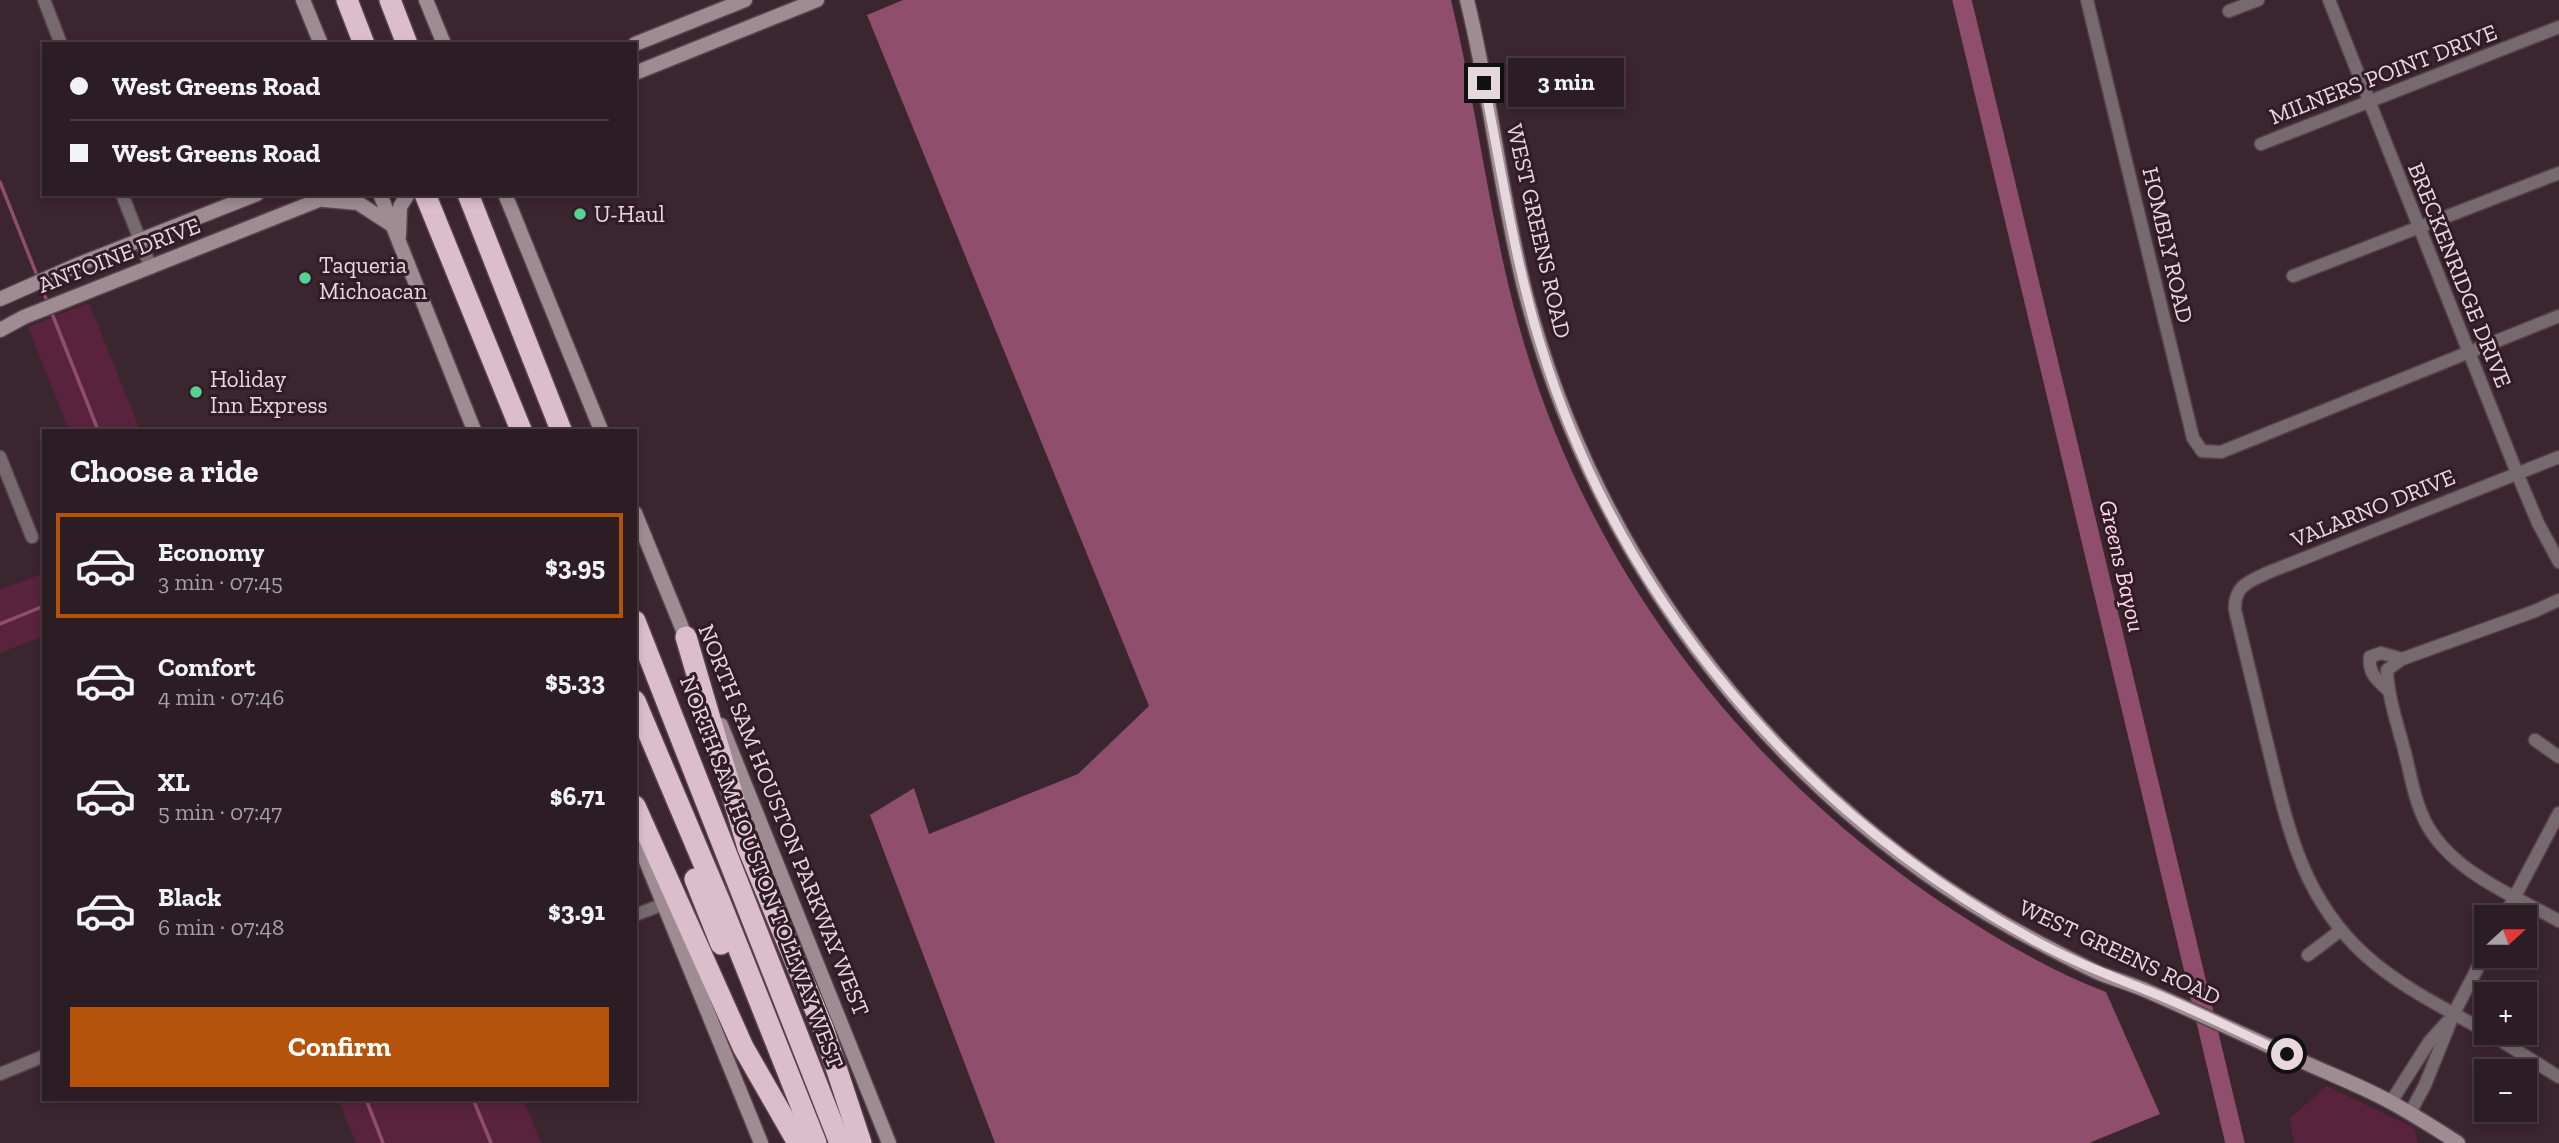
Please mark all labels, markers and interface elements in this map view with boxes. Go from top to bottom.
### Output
street label: MILNERS POINT DRIVE [2265,18,2501,130]
callout: 3 min [1508,58,1624,108]
route end [1468,67,1500,99]
text: 3 min [1537,68,1595,96]
text: West Greens Road [112,70,320,102]
street label: WEST GREENS ROAD [1501,121,1577,341]
text: West Greens Road [112,137,320,169]
street label: BRECKENRIDGE DRIVE [2402,158,2518,392]
street label: HOMBLY ROAD [2136,164,2200,326]
place label: U-Haul [594,200,665,228]
marker: U-Haul [572,206,588,222]
street label: ANTOINE DRIVE [34,211,204,299]
place label: Taqueria Michoacan [319,251,427,305]
marker: Taqueria Michoacan [297,270,313,286]
place label: Holiday Inn Express [210,365,328,419]
marker: Holiday Inn Express [188,384,204,400]
text: Choose a ride [70,452,258,490]
street label: VALARNO DRIVE [2286,462,2459,554]
water label: Greens Bayou [2093,497,2152,635]
icon: car [74,534,137,597]
text: Economy [158,536,264,568]
text: $3.95 [545,550,605,582]
text: 3 min · 07:45 [158,568,283,596]
street label: NORTH SAM HOUSTON PARKWAY WEST [692,620,876,1020]
icon: car [74,649,137,712]
text: Comfort [158,651,255,683]
text: $5.33 [545,665,605,697]
street label: NORTH SAM HOUSTON TOLLWAY WEST [674,672,850,1072]
text: 4 min · 07:46 [158,683,284,711]
icon: car [74,764,137,827]
text: XL [158,766,190,798]
text: $6.71 [550,780,605,812]
text: 5 min · 07:47 [158,798,282,826]
icon: car [74,879,137,942]
text: Black [158,881,221,913]
street label: WEST GREENS ROAD [2015,893,2225,1011]
text: $3.91 [548,895,605,927]
north arrow [2474,905,2538,968]
map controls [2474,905,2537,1122]
text: 6 min · 07:48 [158,913,284,941]
button: + [2474,982,2537,1045]
button: Confirm [70,1007,609,1087]
route start [2271,1038,2303,1070]
button: − [2474,1059,2537,1122]

